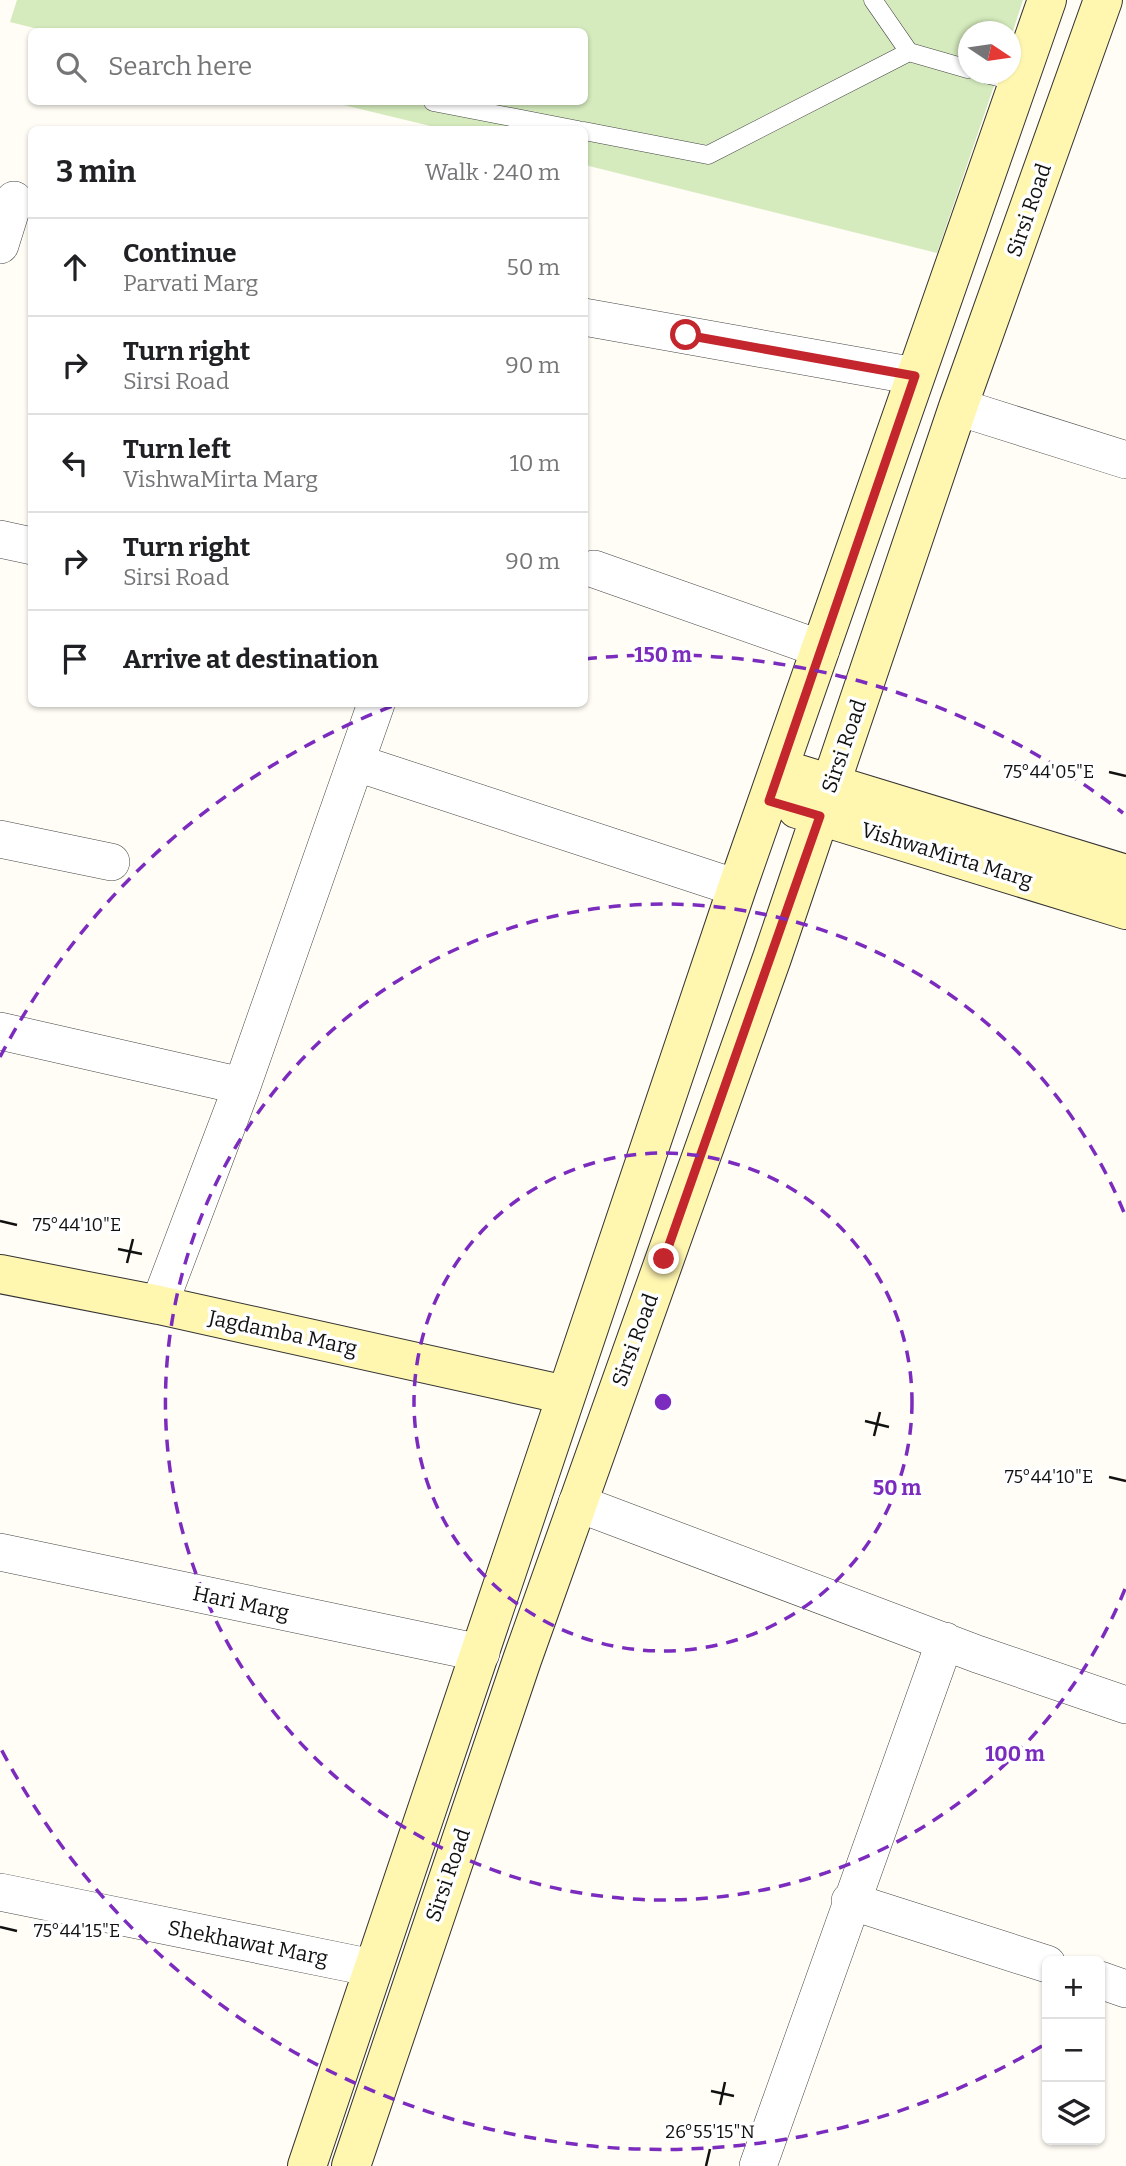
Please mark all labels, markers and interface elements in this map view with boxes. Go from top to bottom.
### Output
north arrow [958,21,1021,84]
search box [28,28,588,105]
icon: search [52,48,90,86]
text: Search here [108,51,252,82]
text: 3 min [56,154,136,190]
text: Walk · 240 m [425,158,560,186]
street label: Sirsi Road [1001,160,1057,260]
text: Continue [123,238,237,269]
icon: ahead [56,248,94,286]
text: 50 m [506,253,560,281]
text: Parvati Marg [123,269,258,297]
route start [670,319,701,350]
text: Turn right [123,336,250,367]
icon: right [56,346,94,384]
text: 90 m [505,351,560,379]
text: Sirsi Road [123,367,229,395]
text: Turn left [123,434,231,465]
icon: left [56,444,94,482]
text: 10 m [509,449,560,477]
text: VishwaMirta Marg [123,465,318,493]
text: Turn right [123,532,250,563]
icon: right [56,542,94,580]
text: 90 m [505,547,560,575]
text: Sirsi Road [123,563,229,591]
icon: arrive [56,640,94,678]
text: 150 m [634,642,692,668]
text: Arrive at destination [123,644,378,675]
street label: Sirsi Road [816,696,872,796]
text: 75°44'05"E [1004,761,1094,783]
street label: VishwaMirta Marg [858,817,1036,894]
text: 75°44'10"E [33,1214,121,1236]
route end [648,1243,679,1274]
street label: Sirsi Road [606,1290,664,1390]
street label: Jagdamba Marg [205,1304,360,1362]
centre of rings [651,1390,675,1414]
text: 75°44'10"E [1005,1466,1093,1488]
text: 50 m [873,1475,921,1501]
street label: Hari Marg [190,1580,292,1626]
text: 100 m [985,1741,1045,1767]
street label: Sirsi Road [420,1825,476,1925]
street label: Shekhawat Marg [166,1915,331,1971]
text: 75°44'15"E [34,1920,120,1942]
map controls [1042,1956,1105,2145]
button: + [1042,1956,1105,2019]
button: − [1042,2019,1105,2082]
button: layers [1042,2082,1105,2145]
text: 26°55'15"N [665,2121,755,2143]

